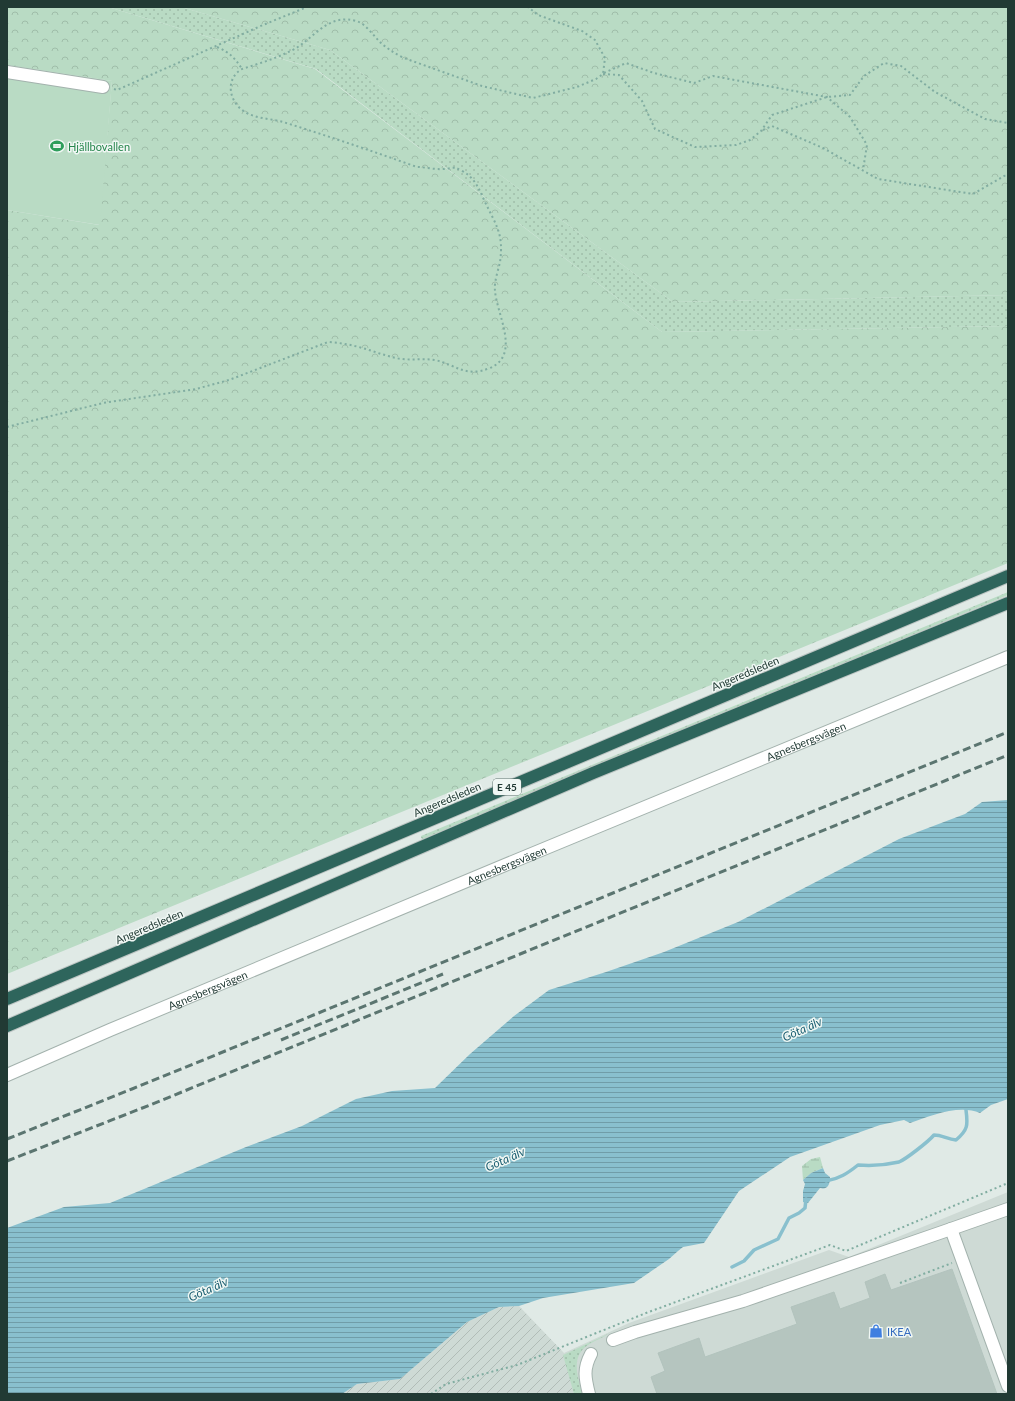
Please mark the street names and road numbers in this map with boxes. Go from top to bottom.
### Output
street label: Angeredsleden [709,653,781,693]
street label: Agnesbergsvägen [764,718,847,763]
street label: Angeredsleden [411,779,483,819]
road number: E 45 [493,779,521,795]
street label: Agnesbergsvägen [465,842,548,887]
street label: Angeredsleden [113,906,185,946]
street label: Agnesbergsvägen [166,967,249,1012]

